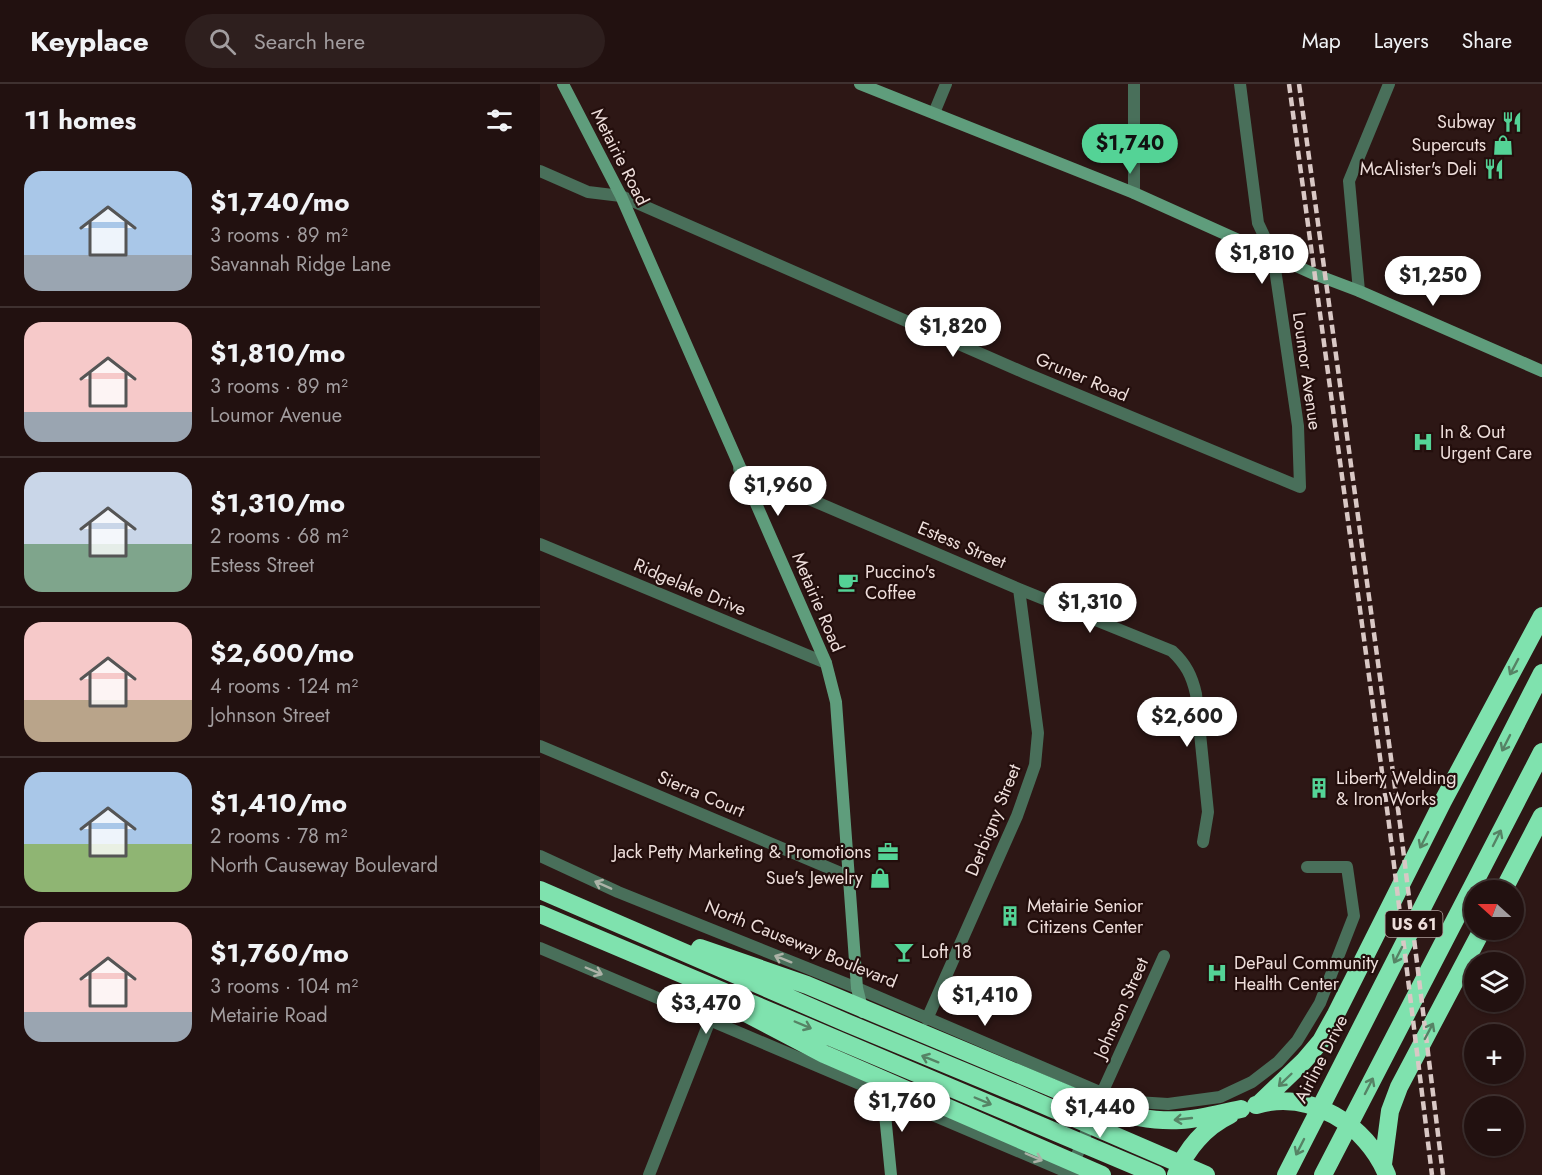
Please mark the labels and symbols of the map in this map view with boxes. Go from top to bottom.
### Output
street label: Metairie Road [584,104,656,210]
place label: Subway [1437,109,1495,135]
restaurant icon: Subway [1500,110,1524,134]
pin: $1,740 [1081,124,1179,175]
place label: Supercuts [1412,132,1486,158]
shop icon: Supercuts [1491,133,1515,157]
place label: McAlister's Deli [1360,156,1477,182]
restaurant icon: McAlister's Deli [1482,157,1506,181]
pin: $1,810 [1213,234,1311,285]
pin: $1,250 [1384,256,1482,307]
pin: $1,820 [904,307,1002,358]
street label: Loumor Avenue [1286,310,1328,432]
street label: Gruner Road [1031,346,1133,408]
place label: In & Out Urgent Care [1440,419,1532,466]
hospital icon: In & Out Urgent Care [1411,430,1435,454]
pin: $1,960 [729,466,827,517]
street label: Estess Street [914,515,1011,576]
street label: Metairie Road [785,548,851,656]
street label: Ridgelake Drive [630,552,750,622]
place label: Puccino's Coffee [865,559,935,606]
cafe icon: Puccino's Coffee [836,570,860,594]
pin: $1,310 [1041,583,1139,634]
one-way arrow [1508,658,1520,675]
pin: $2,600 [1138,697,1236,748]
one-way arrow [1500,734,1511,752]
street label: Derbigny Street [959,760,1028,880]
street label: Sierra Court [653,764,749,824]
place label: Liberty Welding & Iron Works [1336,765,1457,812]
building icon: Liberty Welding & Iron Works [1307,776,1331,800]
one-way arrow [1492,829,1504,847]
one-way arrow [1417,830,1429,848]
place label: Jack Petty Marketing & Promotions [611,839,871,865]
office icon: Jack Petty Marketing & Promotions [876,840,900,864]
place label: Sue's Jewelry [766,865,863,891]
shop icon: Sue's Jewelry [868,866,892,890]
one-way arrow [594,878,612,889]
north arrow [1464,880,1524,940]
street label: North Causeway Boulevard [701,893,901,995]
place label: Metairie Senior Citizens Center [1027,893,1144,940]
building icon: Metairie Senior Citizens Center [998,904,1022,928]
road number: US 61 [1386,911,1442,937]
place label: Loft 18 [921,939,972,965]
bar icon: Loft 18 [892,940,916,964]
one-way arrow [1392,945,1403,963]
place label: DePaul Community Health Center [1234,950,1379,997]
one-way arrow [775,952,793,963]
street label: Johnson Street [1086,953,1155,1064]
hospital icon: DePaul Community Health Center [1205,961,1229,985]
one-way arrow [584,966,603,977]
pin: $1,410 [936,976,1034,1027]
pin: $3,470 [657,984,755,1035]
street label: Airline Drive [1288,1010,1354,1108]
one-way arrow [794,1020,812,1031]
one-way arrow [1424,1023,1435,1041]
one-way arrow [922,1053,940,1064]
one-way arrow [1278,1073,1293,1087]
one-way arrow [1364,1077,1375,1095]
pin: $1,760 [853,1082,951,1133]
pin: $1,440 [1051,1088,1149,1139]
one-way arrow [973,1096,991,1107]
one-way arrow [1174,1114,1193,1125]
one-way arrow [1294,1138,1306,1155]
one-way arrow [1024,1152,1043,1163]

